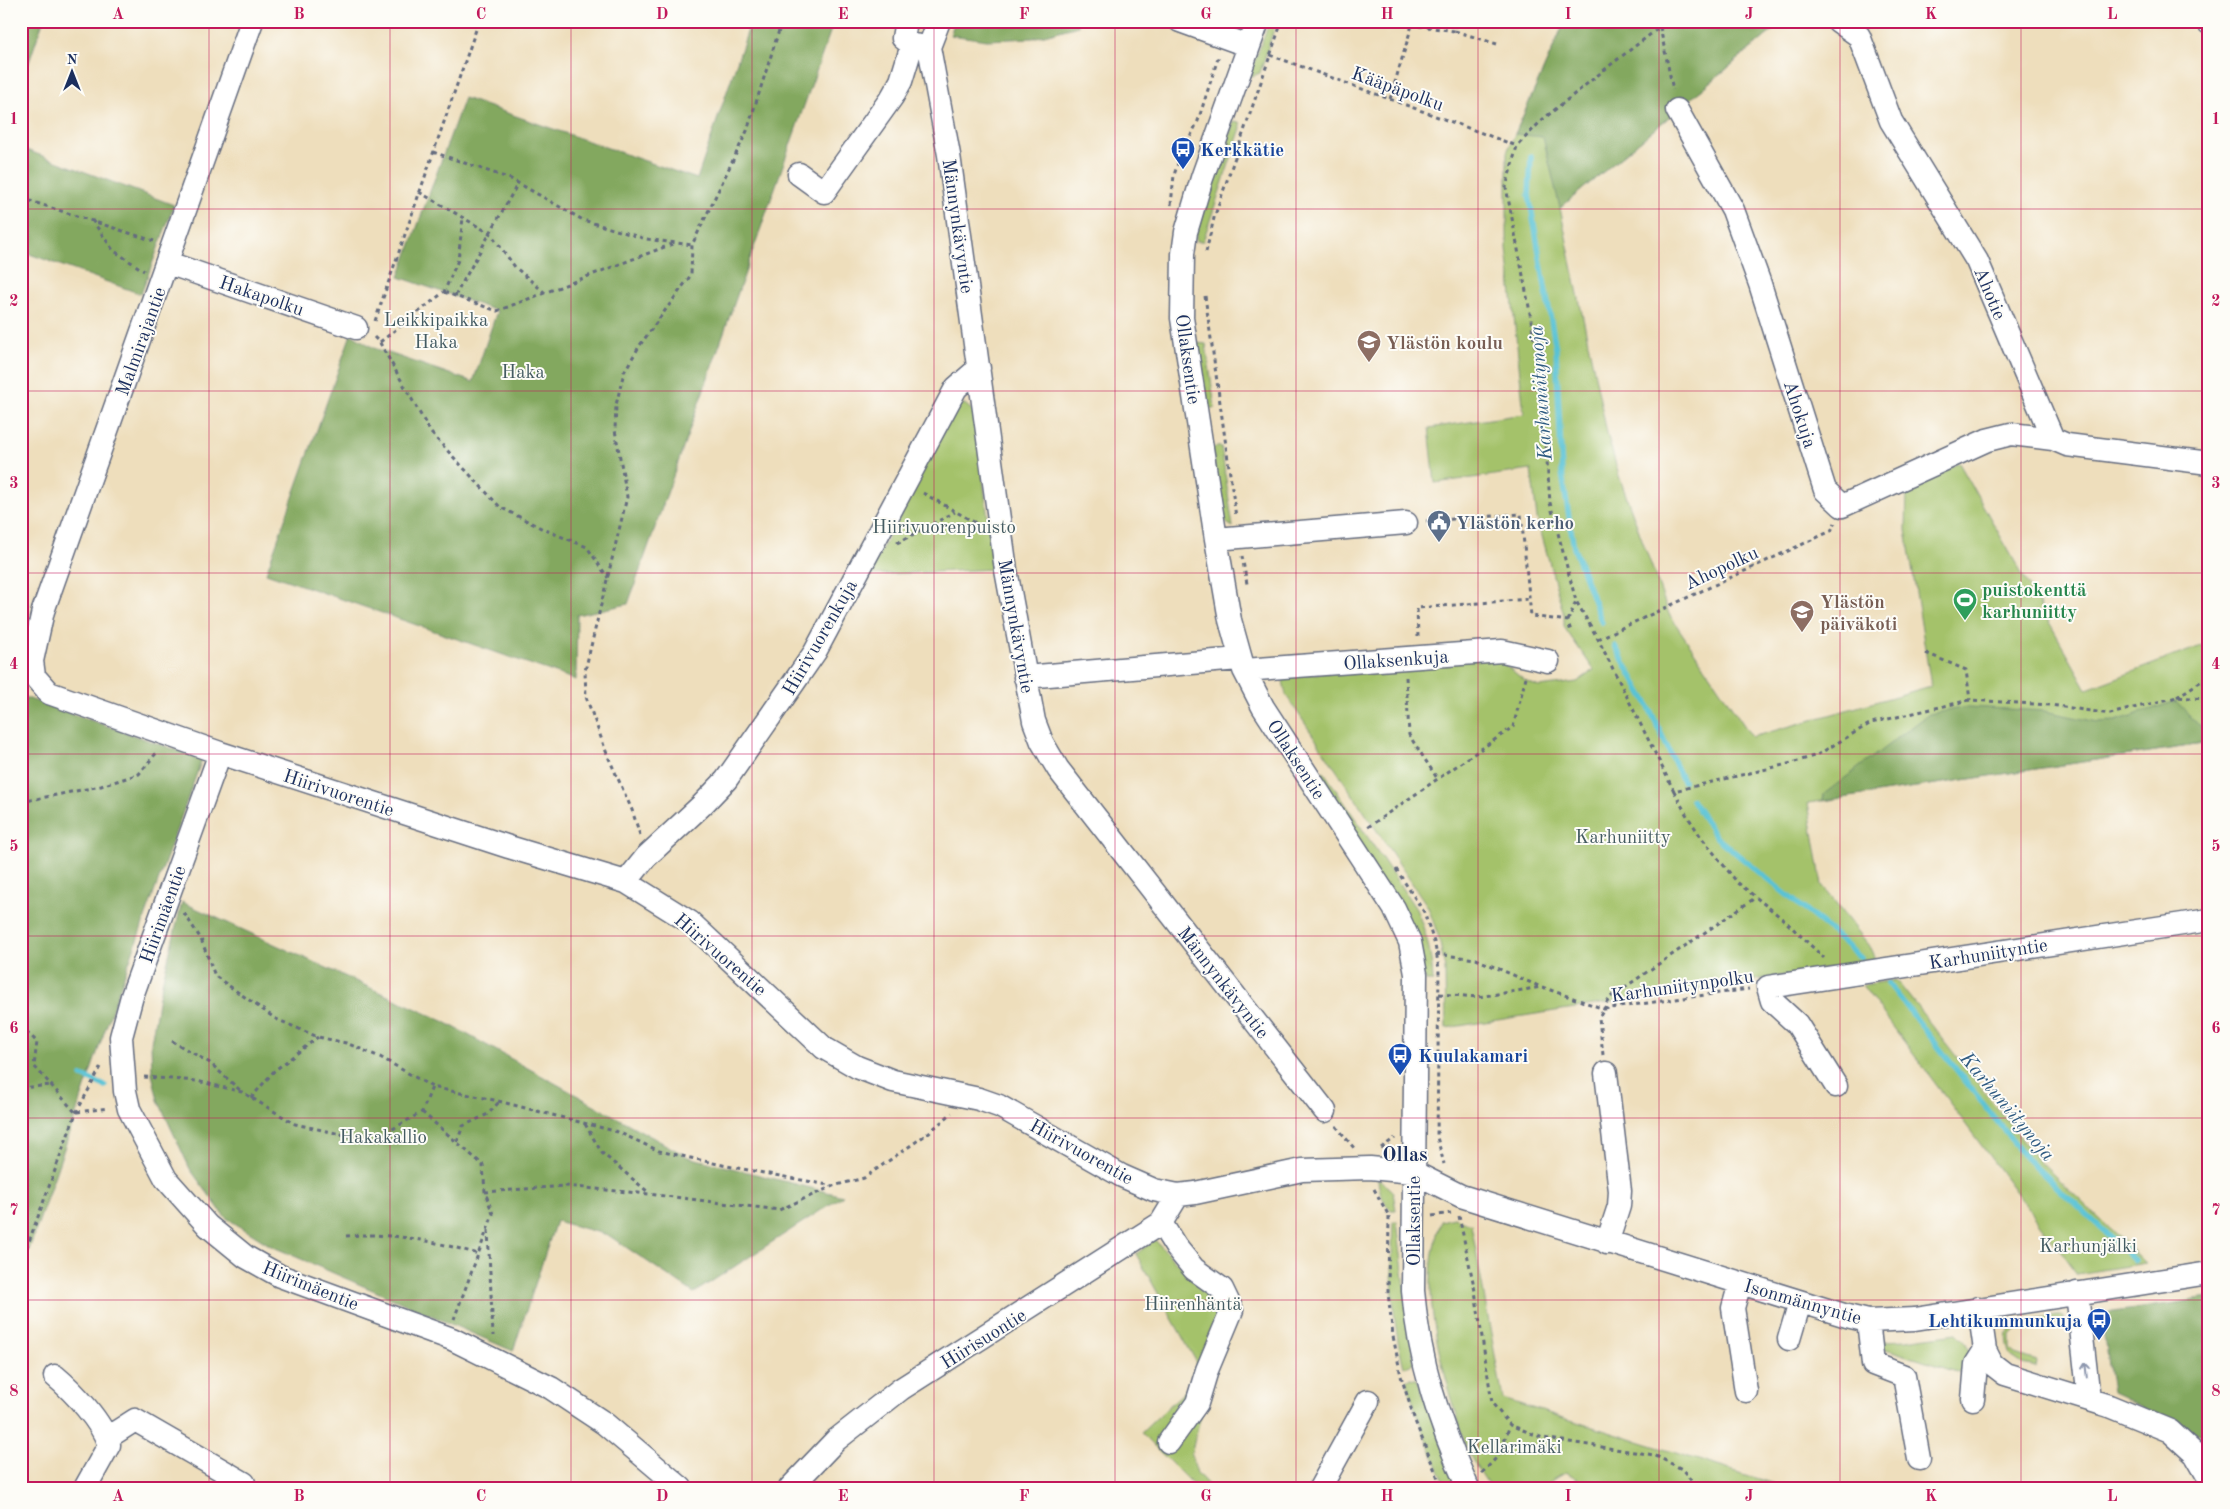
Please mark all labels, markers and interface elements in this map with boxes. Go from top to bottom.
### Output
text: A [112,7,124,23]
text: B [293,7,305,23]
text: C [476,7,486,23]
text: D [656,7,668,23]
text: E [837,7,849,23]
text: F [1019,7,1030,23]
text: G [1200,7,1212,23]
text: H [1380,7,1394,23]
text: I [1564,7,1572,23]
text: J [1745,7,1754,23]
text: K [1925,7,1937,23]
text: L [2107,7,2118,23]
north arrow [48,48,98,98]
text: N [67,53,78,67]
street label: Kääpäpolku [1348,65,1446,116]
text: 1 [9,112,19,128]
text: 1 [2211,112,2221,128]
bus stop icon: Kerkkätie [1170,136,1196,170]
place label: Kerkkätie [1200,142,1284,161]
street label: Männynkävyntie [938,158,975,295]
street label: Ahotie [1969,265,2008,323]
street label: Hakapolku [216,274,306,321]
street label: Malmirajantie [114,285,171,399]
text: 2 [9,294,19,310]
text: 2 [2211,294,2221,310]
park label: Leikkipaikka Haka [384,312,489,353]
street label: Ollaksentie [1171,313,1202,406]
water label: Karhuniitynoja [1527,324,1557,462]
school or university icon: Ylästön koulu [1356,329,1382,363]
place label: Ylästön koulu [1386,335,1503,354]
park label: Haka [501,364,545,383]
street label: Ahokuja [1779,379,1819,451]
text: 3 [9,476,19,492]
text: 3 [2211,476,2221,492]
public building icon: Ylästön kerho [1426,509,1452,543]
place label: Ylästön kerho [1456,515,1574,534]
park label: Hiirivuorenpuisto [872,519,1016,538]
street label: Ahopolku [1682,544,1762,595]
street label: Männynkävyntie [993,558,1036,695]
street label: Hiirivuorenkuja [780,577,862,699]
place label: puistokenttä karhuniitty [1982,582,2087,623]
sports icon: puistokenttä karhuniitty [1952,587,1978,621]
place label: Ylästön päiväkoti [1820,594,1898,635]
school or university icon: Ylästön päiväkoti [1789,599,1815,633]
street label: Ollaksenkuja [1343,648,1450,675]
text: 4 [9,657,19,673]
text: 4 [2211,657,2221,673]
street label: Ollaksentie [1262,717,1328,804]
street label: Hiirivuorentie [281,768,396,821]
park label: Karhuniitty [1575,829,1671,848]
text: 5 [9,839,19,855]
text: 5 [2211,839,2221,855]
street label: Hiirimäentie [138,864,191,966]
street label: Hiirivuorentie [670,911,769,1001]
street label: Männynkävyntie [1173,924,1271,1043]
street label: Karhuniityntie [1928,937,2049,974]
street label: Karhuniitynpolku [1610,968,1755,1007]
text: 6 [9,1021,19,1037]
text: 6 [2211,1021,2221,1037]
bus stop icon: Kuulakamari [1387,1042,1413,1076]
place label: Kuulakamari [1418,1048,1528,1067]
water label: Karhuniitynoja [1955,1048,2058,1166]
street label: Hiirivuorentie [1026,1117,1136,1189]
park label: Hakakallio [339,1129,427,1148]
district label: Ollas [1382,1146,1428,1166]
street label: Ollaksentie [1406,1176,1425,1266]
text: 7 [9,1203,19,1219]
text: 7 [2211,1203,2221,1219]
park label: Karhunjälki [2039,1238,2137,1257]
street label: Hiirimäentie [259,1259,361,1315]
street label: Isonmännyntie [1741,1278,1863,1329]
park label: Hiirenhäntä [1144,1296,1243,1315]
street label: Hiirisuontie [938,1306,1030,1374]
bus stop icon: Lehtikummunkuja [2086,1307,2112,1341]
place label: Lehtikummunkuja [1928,1313,2082,1332]
one-way arrow [2081,1363,2091,1379]
text: 8 [9,1384,19,1400]
text: 8 [2211,1384,2221,1400]
park label: Kellarimäki [1466,1439,1562,1458]
text: A [112,1489,124,1505]
text: B [293,1489,305,1505]
text: C [476,1489,486,1505]
text: D [656,1489,668,1505]
text: E [837,1489,849,1505]
text: F [1019,1489,1030,1505]
text: G [1200,1489,1212,1505]
text: H [1380,1489,1394,1505]
text: I [1564,1489,1572,1505]
text: J [1745,1489,1754,1505]
text: K [1925,1489,1937,1505]
text: L [2107,1489,2118,1505]

